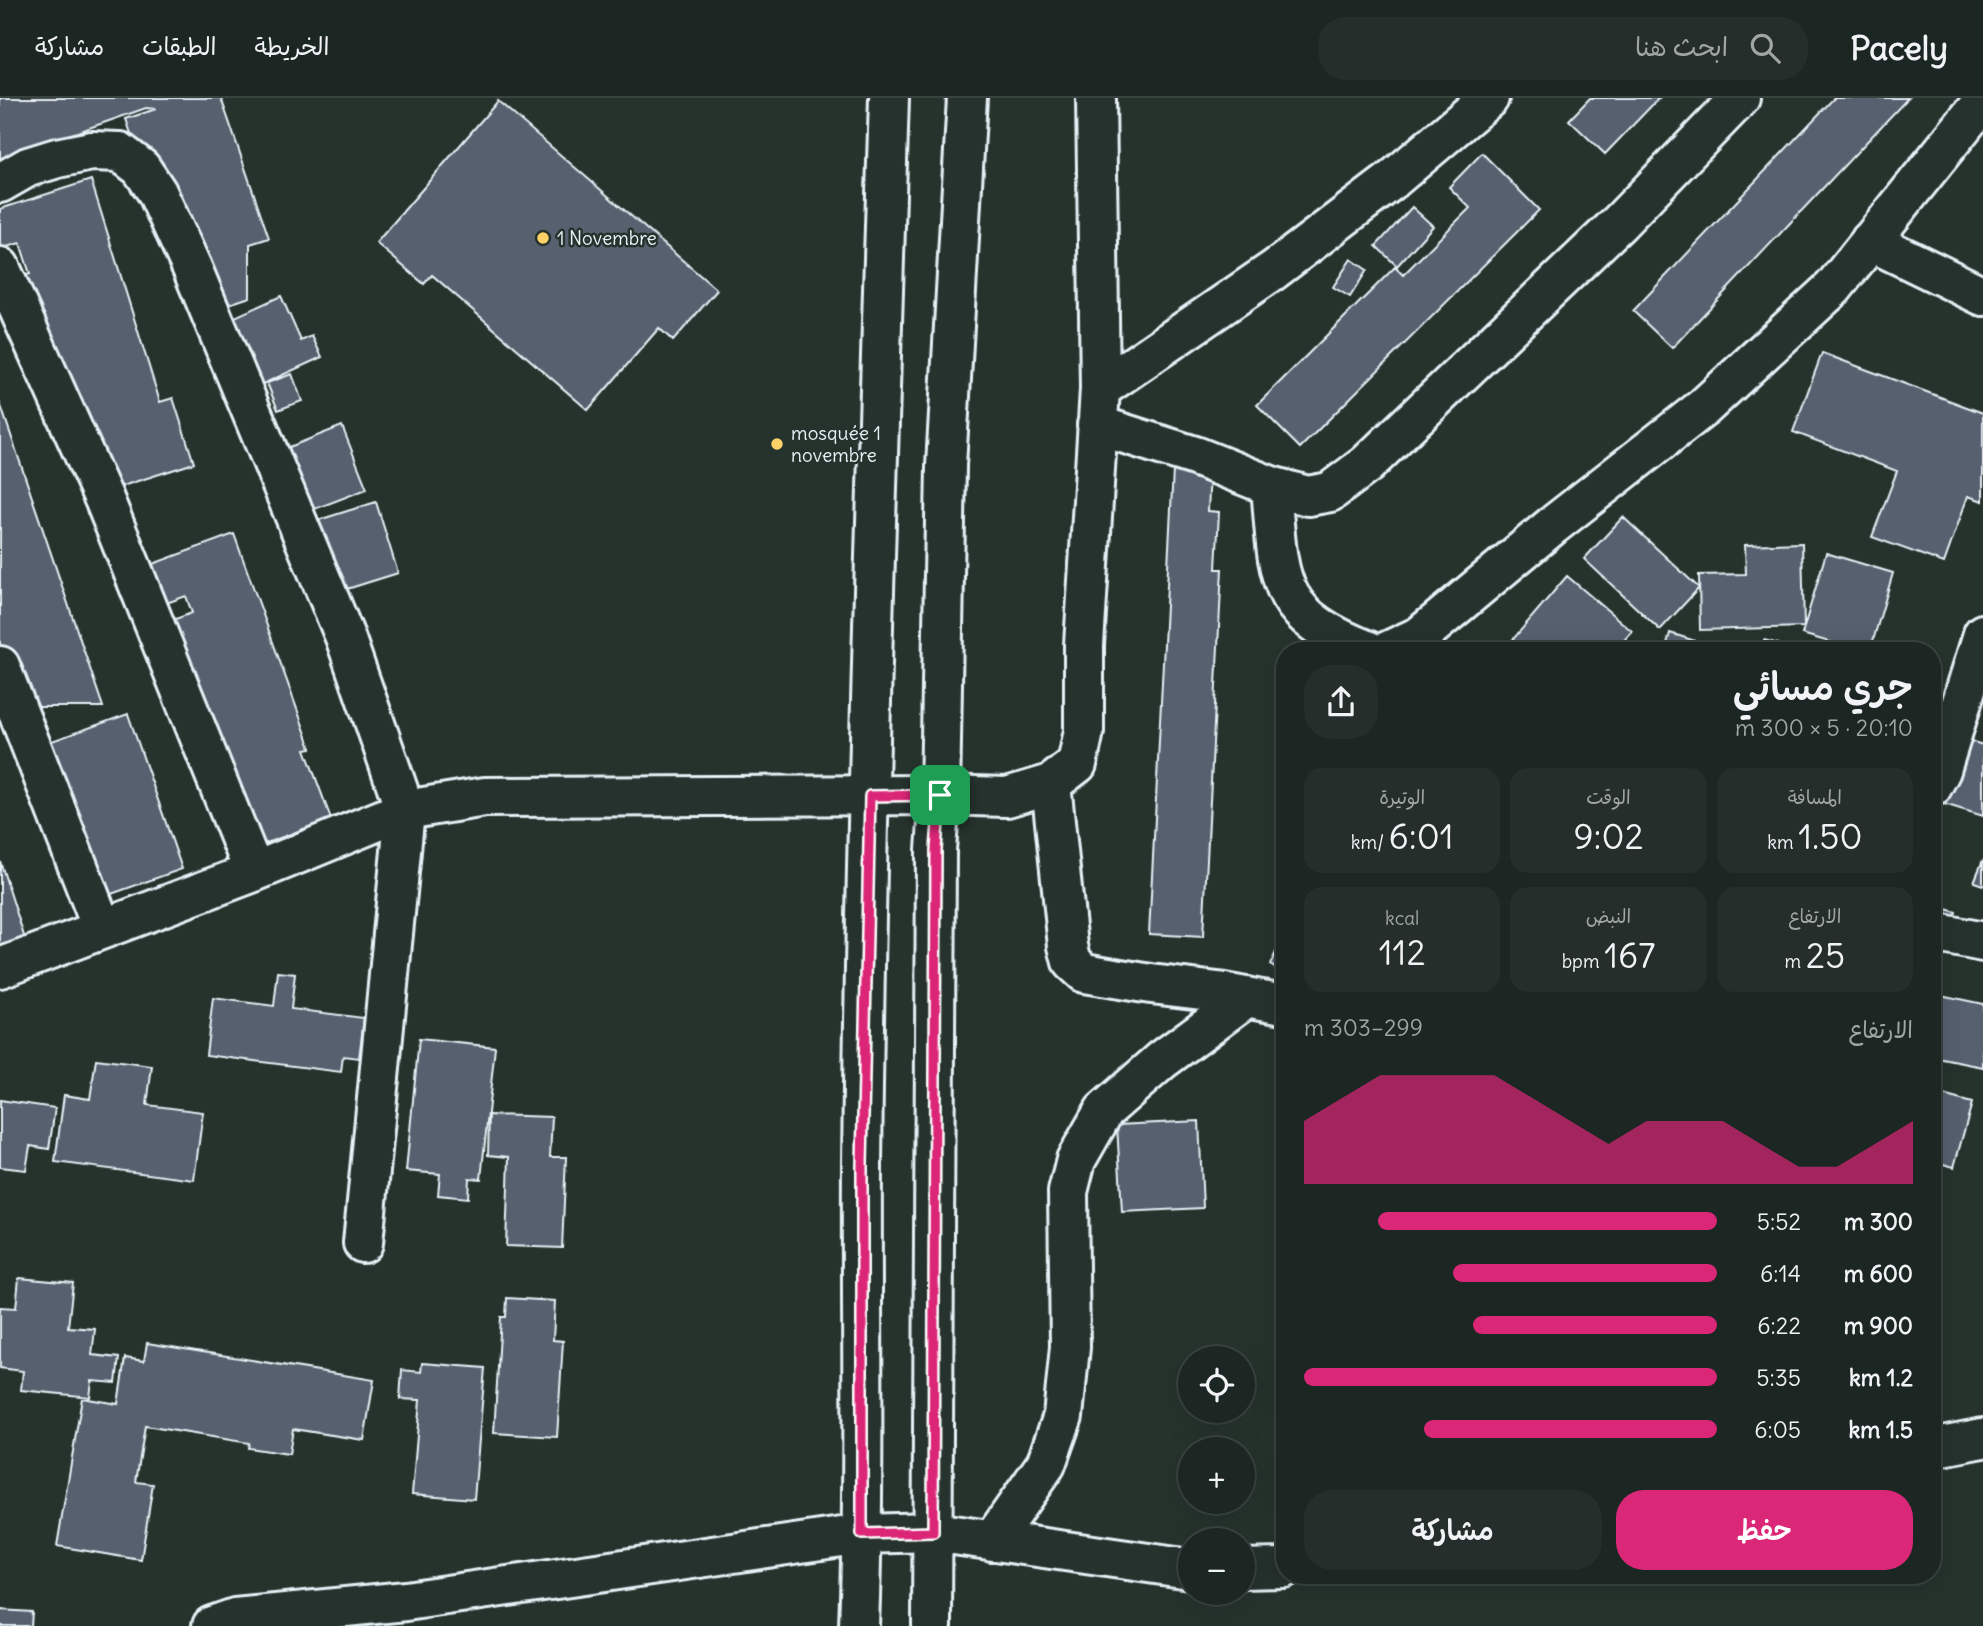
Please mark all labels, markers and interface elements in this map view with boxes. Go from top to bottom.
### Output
search box [1318,17,1808,80]
text: Pacely [1850,27,1948,69]
icon: search [1746,29,1784,67]
text: ابحث هنا [1635,30,1728,63]
text: مشاركة [35,31,104,61]
text: الطبقات [142,31,217,61]
text: الخريطة [255,31,329,61]
place label: 1 Novembre [557,226,657,250]
marker: 1 Novembre [535,230,551,246]
place label: mosquée 1 novembre [791,421,881,467]
marker: mosquée 1 novembre [769,436,785,452]
text: جري مسائي [1733,663,1913,710]
button: share [1304,665,1378,739]
text: 20:10 · 5 × 300 m [1735,713,1913,742]
pin [910,765,970,825]
icon: arrive [921,776,959,814]
text: الوتيرة [1379,785,1425,809]
text: الوقت [1586,785,1631,809]
text: المسافة [1788,785,1842,809]
text: 6:01 [1389,814,1454,858]
text: 9:02 [1573,814,1644,858]
text: 1.50 [1798,814,1862,858]
text: /km [1351,830,1389,854]
text: km [1767,830,1798,854]
text: النبض [1586,904,1631,928]
text: الارتفاع [1788,904,1841,928]
text: kcal [1385,906,1419,930]
text: 112 [1379,930,1426,974]
text: 167 [1604,933,1655,977]
text: 25 [1806,933,1845,977]
text: bpm [1562,949,1604,973]
text: m [1785,949,1806,973]
text: 299–303 m [1304,1013,1423,1042]
text: الارتفاع [1849,1015,1913,1044]
text: 5:52 [1757,1207,1801,1236]
text: 300 m [1844,1207,1913,1236]
text: 6:14 [1760,1259,1801,1288]
text: 600 m [1844,1259,1913,1288]
text: 6:22 [1757,1311,1801,1340]
text: 900 m [1844,1311,1913,1340]
map controls [1178,1346,1255,1605]
button: locate [1178,1346,1255,1423]
text: 5:35 [1756,1363,1801,1392]
text: 1.2 km [1849,1363,1913,1392]
text: 6:05 [1754,1415,1801,1444]
text: 1.5 km [1848,1415,1913,1444]
button: + [1178,1437,1255,1514]
button: مشاركة [1304,1490,1602,1570]
button: حفظ [1616,1490,1913,1570]
button: − [1178,1528,1255,1605]

